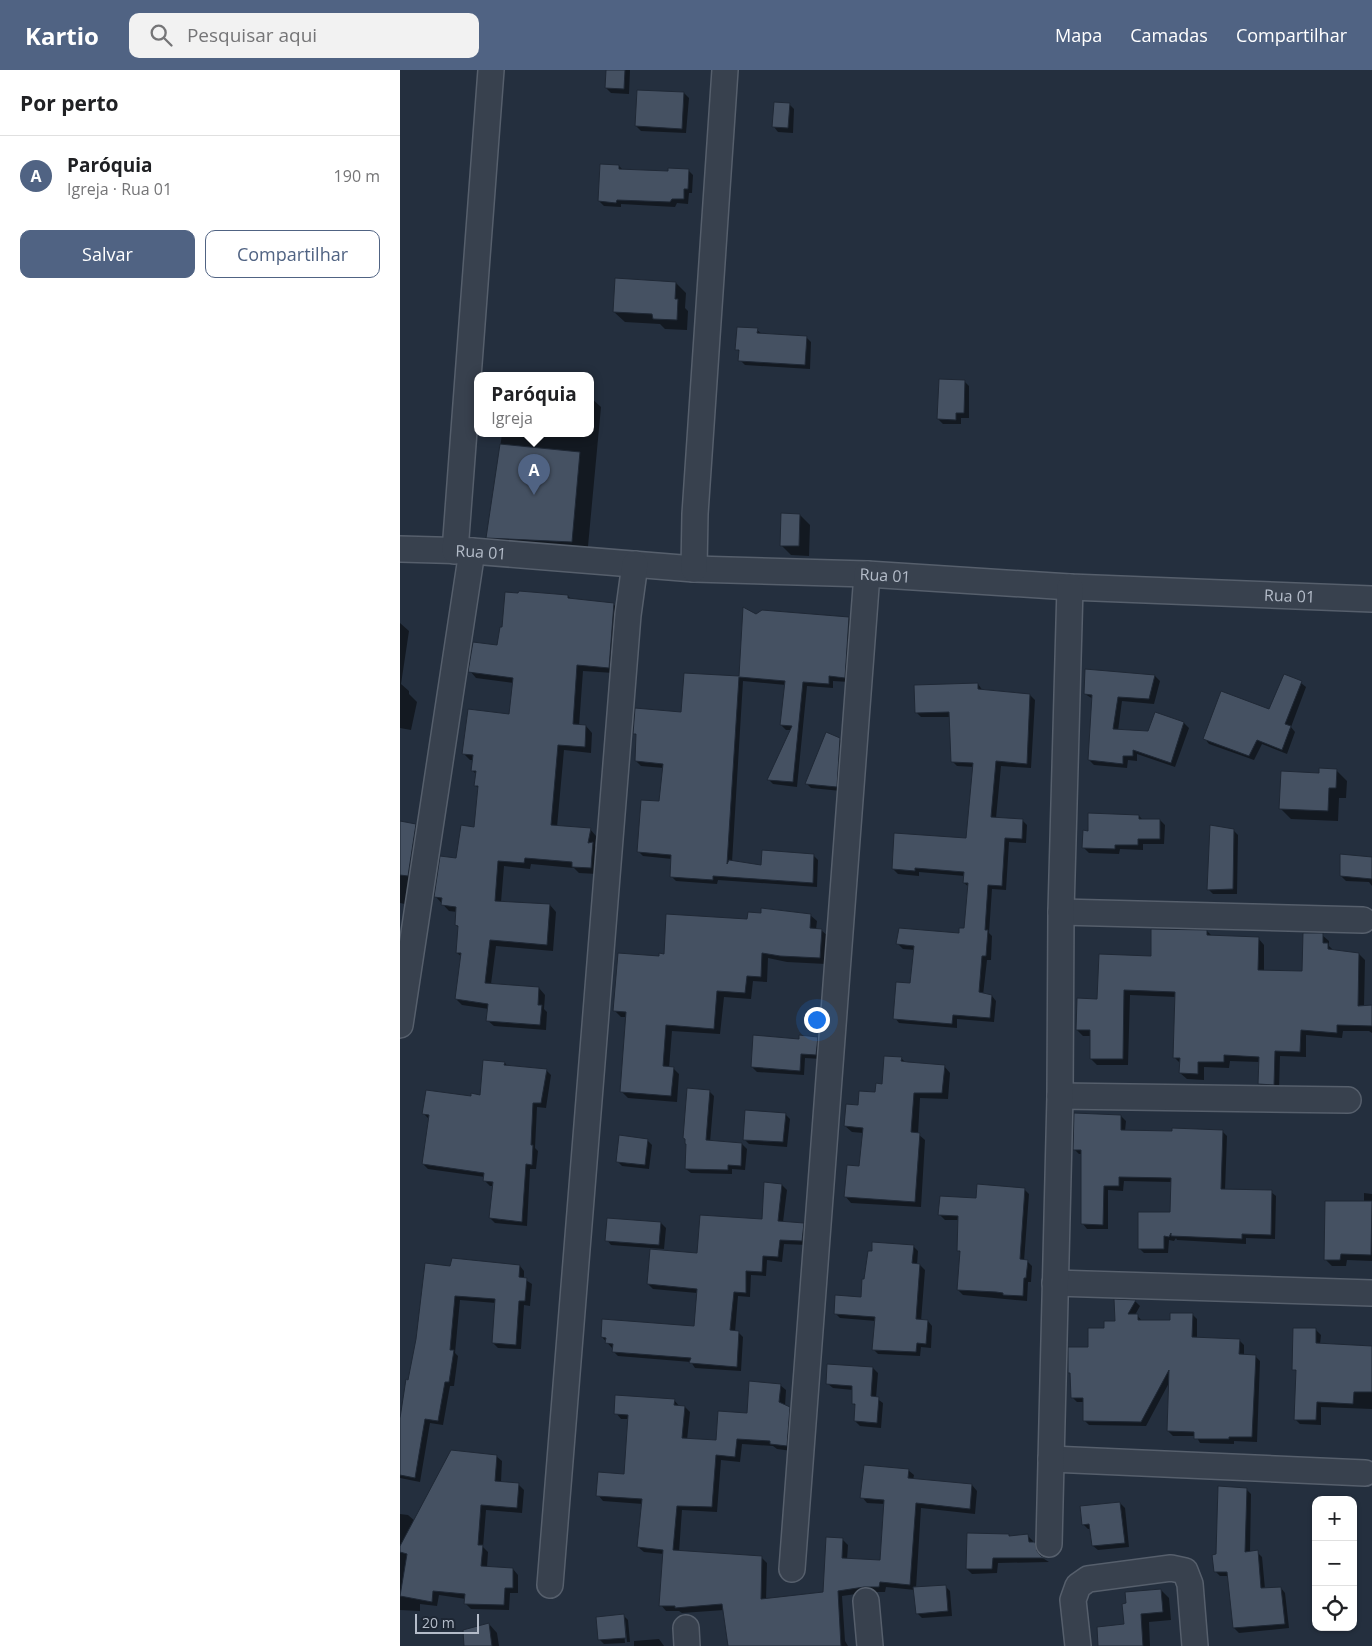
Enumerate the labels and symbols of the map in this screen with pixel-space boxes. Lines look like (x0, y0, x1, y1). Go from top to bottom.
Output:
pin: A (518, 454, 550, 495)
street label: Rua 01 (455, 540, 507, 565)
street label: Rua 01 (859, 563, 911, 588)
street label: Rua 01 (1264, 584, 1316, 608)
your location (804, 1007, 830, 1033)
scale bar (415, 1611, 479, 1634)

